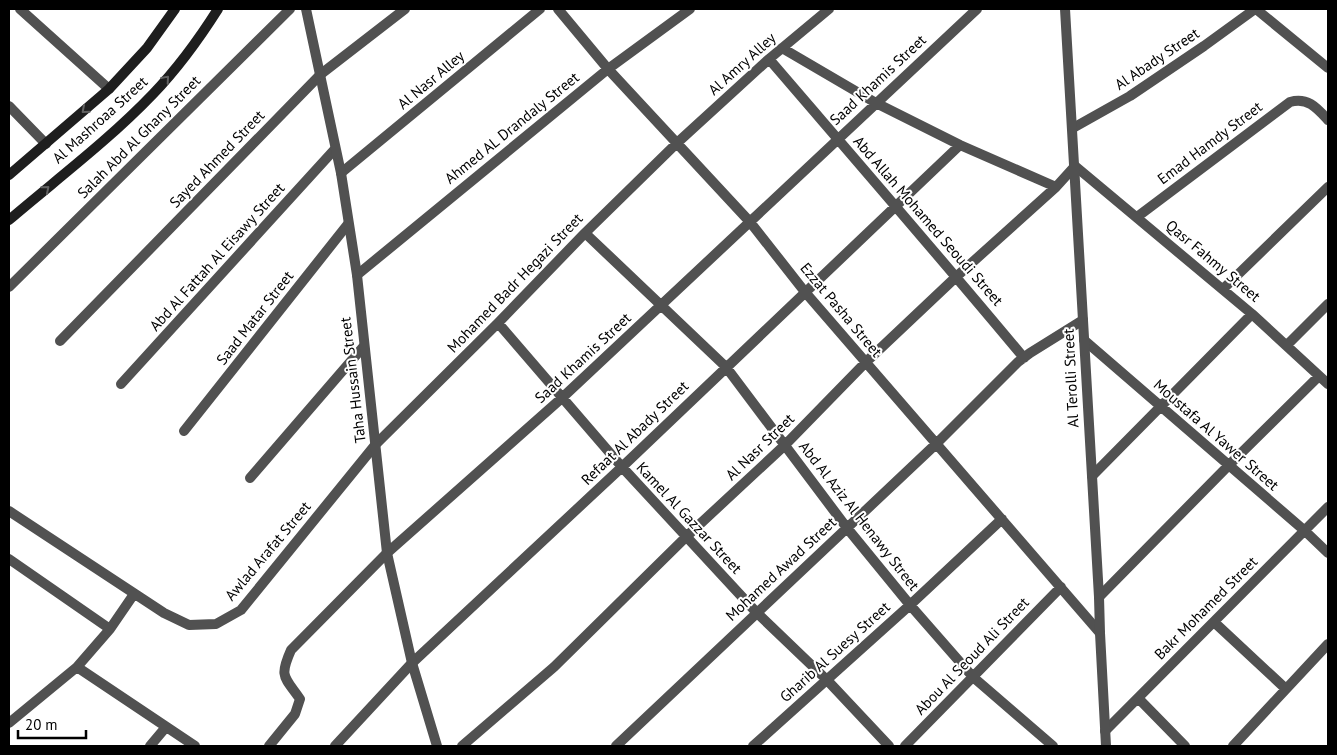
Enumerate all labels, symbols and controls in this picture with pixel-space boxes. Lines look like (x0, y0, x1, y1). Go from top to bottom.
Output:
street label: Al Abady Street (1111, 23, 1203, 94)
street label: Al Amry Alley (704, 28, 779, 99)
street label: Saad Khamis Street (826, 30, 930, 129)
street label: Al Nasr Alley (393, 46, 468, 113)
street label: Ahmed AL Drandaly Street (441, 68, 583, 188)
street label: Salah Abd Al Ghany Street (73, 71, 204, 202)
street label: Al Mashroaa Street (48, 72, 151, 167)
one-way arrow (160, 76, 169, 85)
street label: Emad Hamdy Street (1154, 97, 1266, 188)
one-way arrow (82, 104, 91, 113)
street label: Sayed Ahmed Street (165, 106, 268, 212)
street label: Abd Allah Mohamed Seoudi Street (849, 132, 1007, 310)
street label: Abd Al Fattah Al Eisawy Street (145, 179, 288, 335)
one-way arrow (40, 186, 49, 194)
street label: Mohamed Badr Hegazi Street (443, 209, 586, 356)
street label: Qasr Fahmy Street (1162, 216, 1264, 306)
street label: Ezzat Pasha Street (796, 259, 886, 361)
street label: Saad Matar Street (212, 267, 297, 369)
street label: Saad Khamis Street (531, 308, 635, 407)
street label: Taha Hussain Street (335, 316, 370, 444)
street label: Al Terolli Street (1058, 328, 1083, 428)
street label: Moustafa Al Yawer Street (1150, 375, 1283, 494)
street label: Refaat Al Abady Street (577, 377, 692, 489)
street label: Al Nasr Street (721, 409, 798, 484)
street label: Abd Al Aziz Al Henawy Street (795, 437, 924, 594)
street label: Kamel Al Gazzar Street (633, 458, 746, 577)
street label: Awlad Arafat Street (221, 497, 315, 604)
street label: Mohamed Awad Street (721, 512, 840, 625)
street label: Bakr Mohamed Street (1150, 552, 1261, 663)
street label: Abou Al Seoud Ali Street (911, 593, 1033, 718)
street label: Gharib Al Suesy Street (776, 597, 894, 706)
scale bar (18, 708, 85, 740)
text: 20 m (25, 715, 58, 734)

